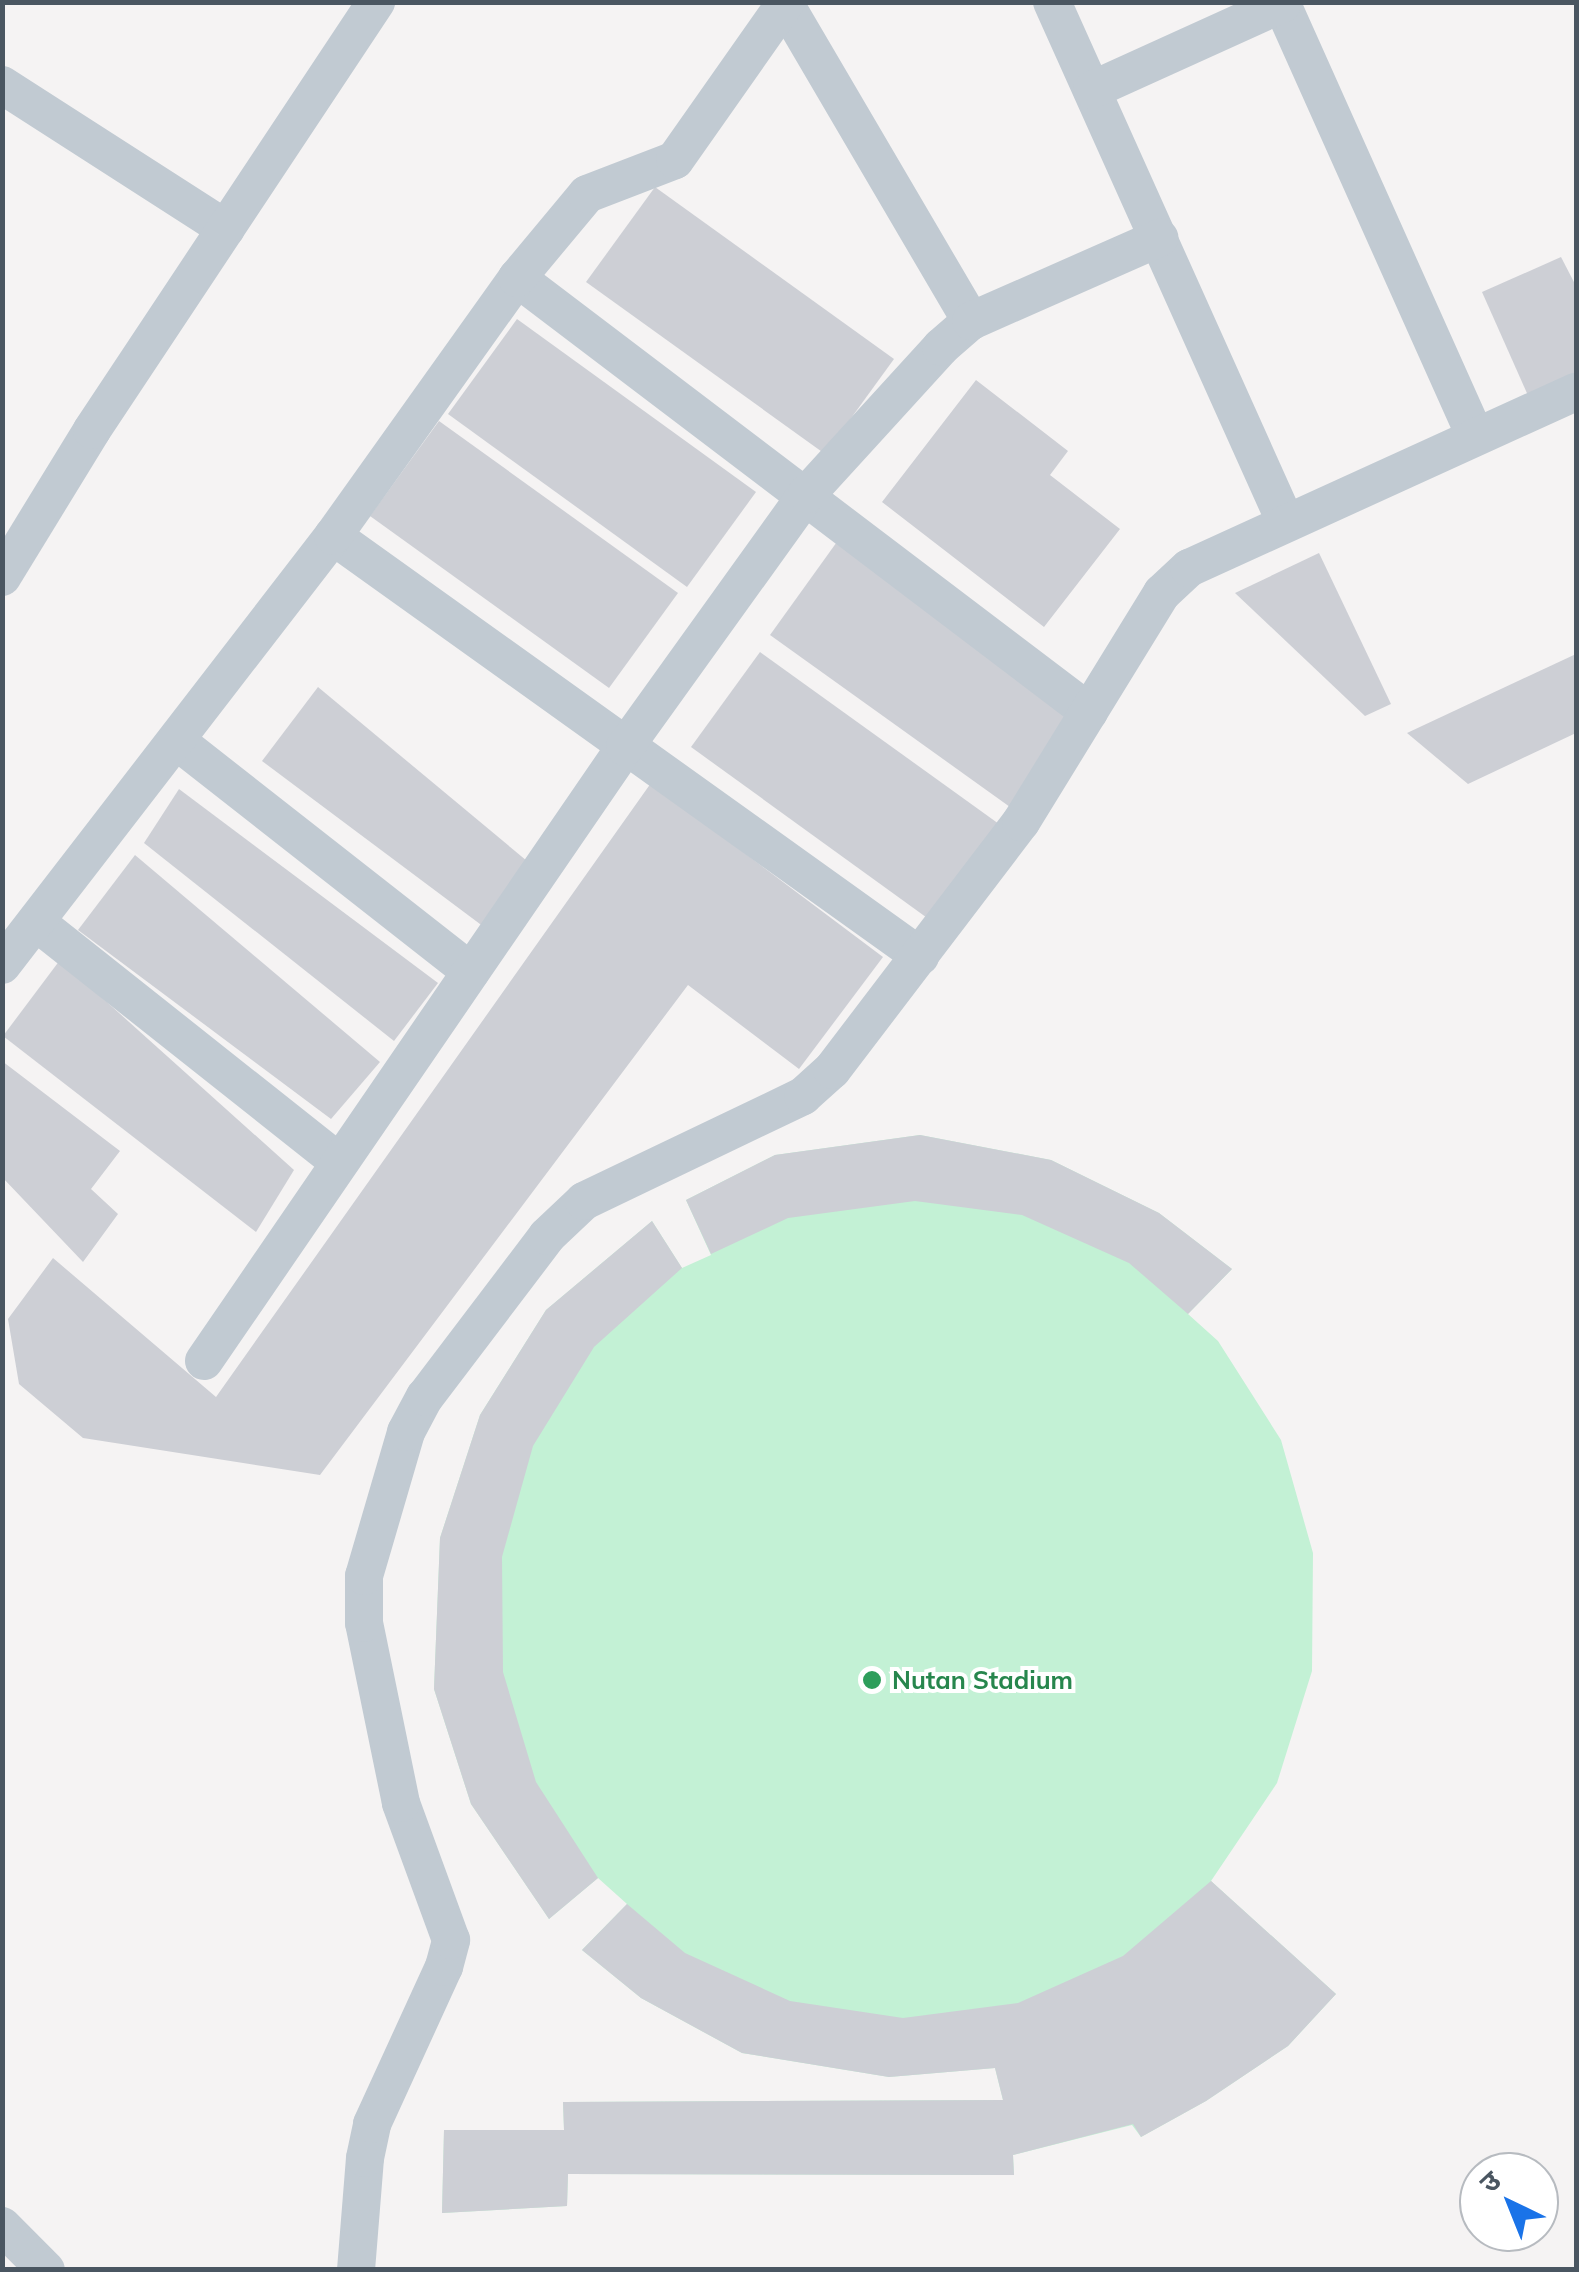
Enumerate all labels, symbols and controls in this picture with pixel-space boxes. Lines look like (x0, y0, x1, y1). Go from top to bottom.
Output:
place label: Nutan Stadium (892, 1665, 1073, 1695)
marker: Nutan Stadium (861, 1669, 883, 1691)
north arrow (1459, 2152, 1559, 2252)
text: उ (1472, 2163, 1507, 2200)

